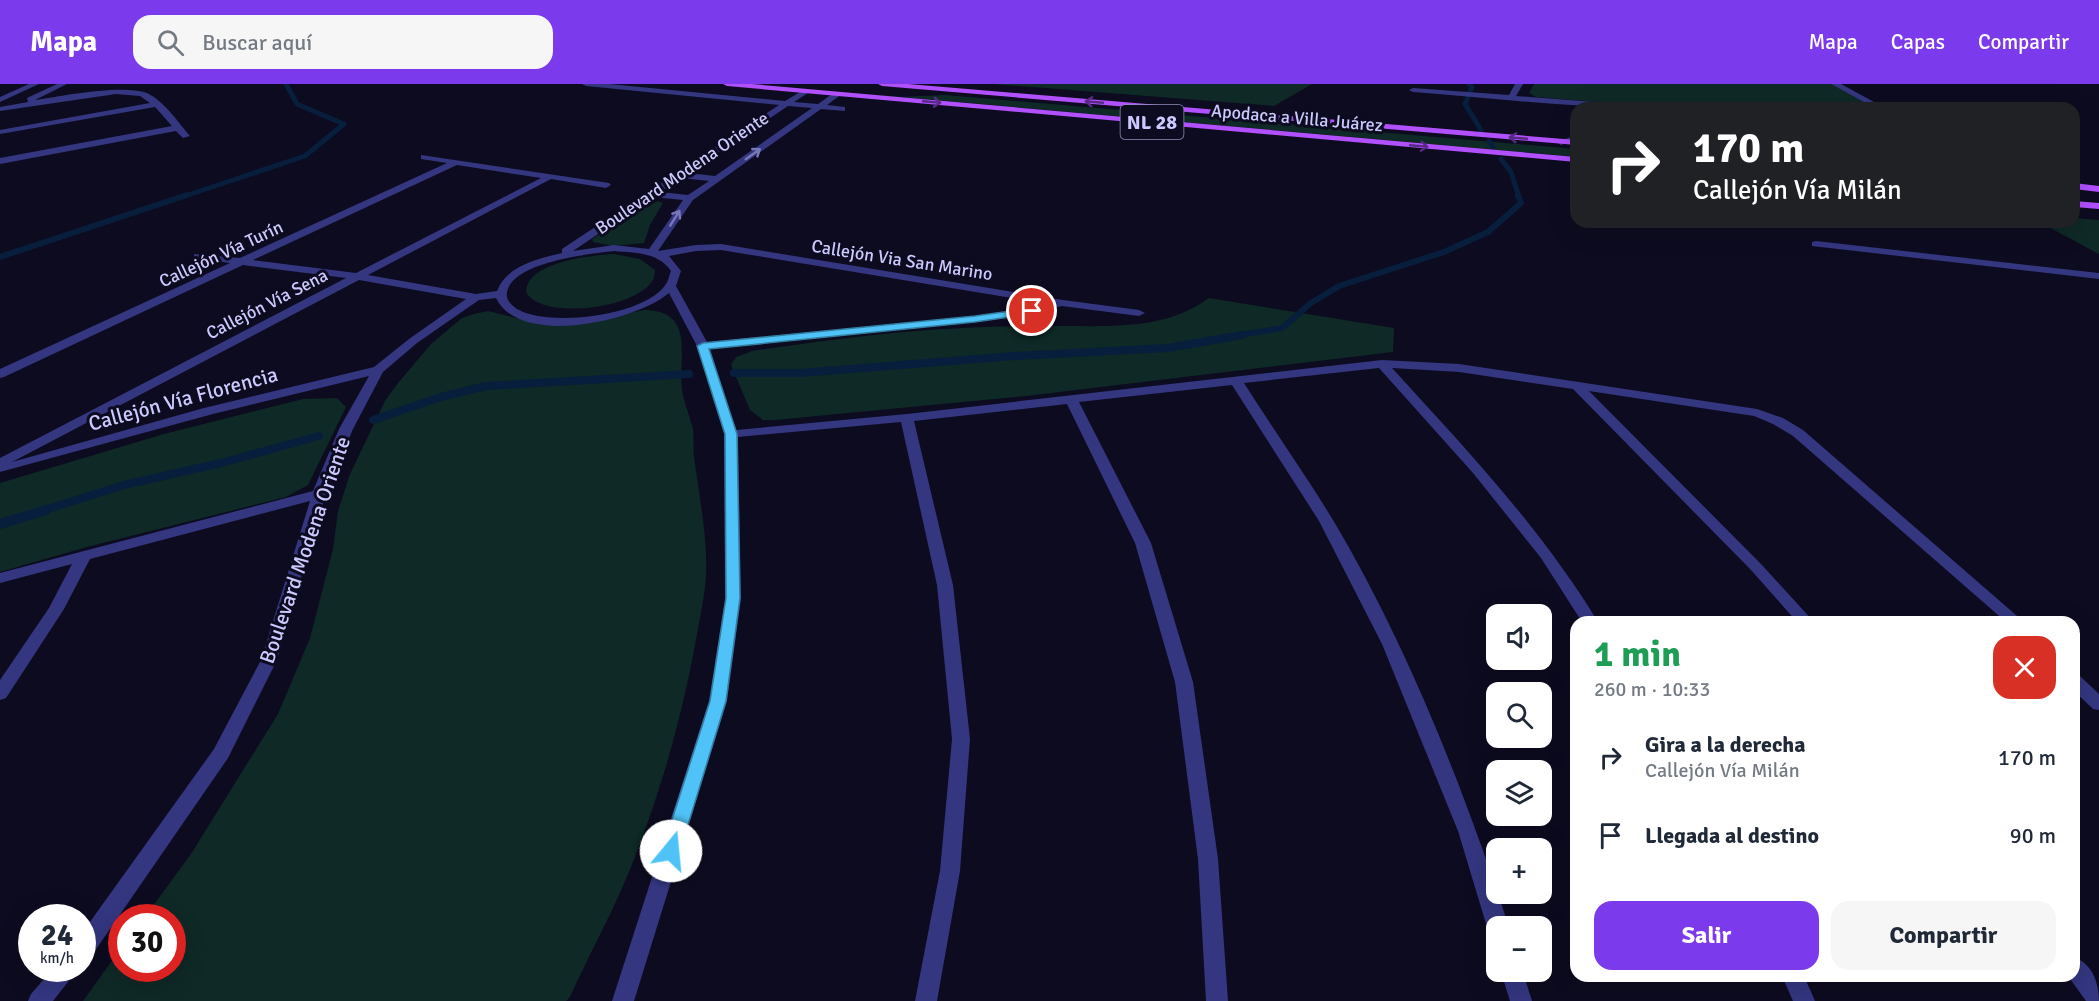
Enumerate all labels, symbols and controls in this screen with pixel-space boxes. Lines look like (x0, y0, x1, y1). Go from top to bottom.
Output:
search box (133, 15, 553, 69)
text: Mapa (30, 25, 97, 59)
icon: search (154, 26, 187, 59)
text: Buscar aquí (202, 29, 312, 56)
text: Mapa (1808, 29, 1858, 55)
text: Capas (1891, 29, 1945, 55)
text: Compartir (1978, 29, 2069, 55)
one-way arrow (1084, 96, 1104, 107)
one-way arrow (922, 97, 942, 108)
street label: Apodaca a Villa Juárez (1210, 100, 1384, 136)
road number: NL 28 (1120, 105, 1184, 139)
street label: Boulevard Modena Oriente (591, 107, 773, 239)
text: 170 m (1693, 123, 1804, 174)
icon: right (1594, 126, 1672, 204)
one-way arrow (1509, 132, 1529, 143)
one-way arrow (1409, 141, 1429, 152)
one-way arrow (744, 148, 760, 160)
text: Callejón Vía Milán (1693, 174, 1902, 207)
one-way arrow (669, 209, 682, 226)
street label: Callejón Vía Turín (155, 216, 287, 292)
street label: Callejón Via San Marino (810, 235, 994, 285)
street label: Callejón Vía Sena (203, 264, 331, 344)
pin (1006, 285, 1057, 336)
icon: arrive (1015, 294, 1048, 327)
street label: Callejón Vía Florencia (85, 361, 281, 437)
street label: Boulevard Modena Oriente (254, 433, 356, 667)
map controls (1486, 604, 1552, 982)
button: sound (1486, 604, 1552, 670)
text: 1 min (1594, 632, 1681, 677)
button: close (1993, 636, 2056, 699)
text: 260 m · 10:33 (1594, 677, 1710, 702)
button: search (1486, 682, 1552, 748)
text: Gira a la derecha (1645, 731, 1806, 758)
icon: right (1594, 741, 1627, 774)
text: 170 m (1998, 744, 2056, 771)
text: Callejón Vía Milán (1645, 758, 1800, 783)
button: layers (1486, 760, 1552, 826)
position arrow (639, 819, 703, 883)
icon: arrive (1594, 819, 1627, 852)
text: Llegada al destino (1645, 822, 1819, 849)
text: 90 m (2010, 822, 2056, 849)
button: + (1486, 838, 1552, 904)
button: Salir (1594, 901, 1819, 970)
button: Compartir (1831, 901, 2056, 970)
speed limit sign: 30 (108, 904, 186, 982)
button: − (1486, 916, 1552, 982)
text: 24 (41, 917, 73, 954)
text: km/h (40, 949, 74, 967)

